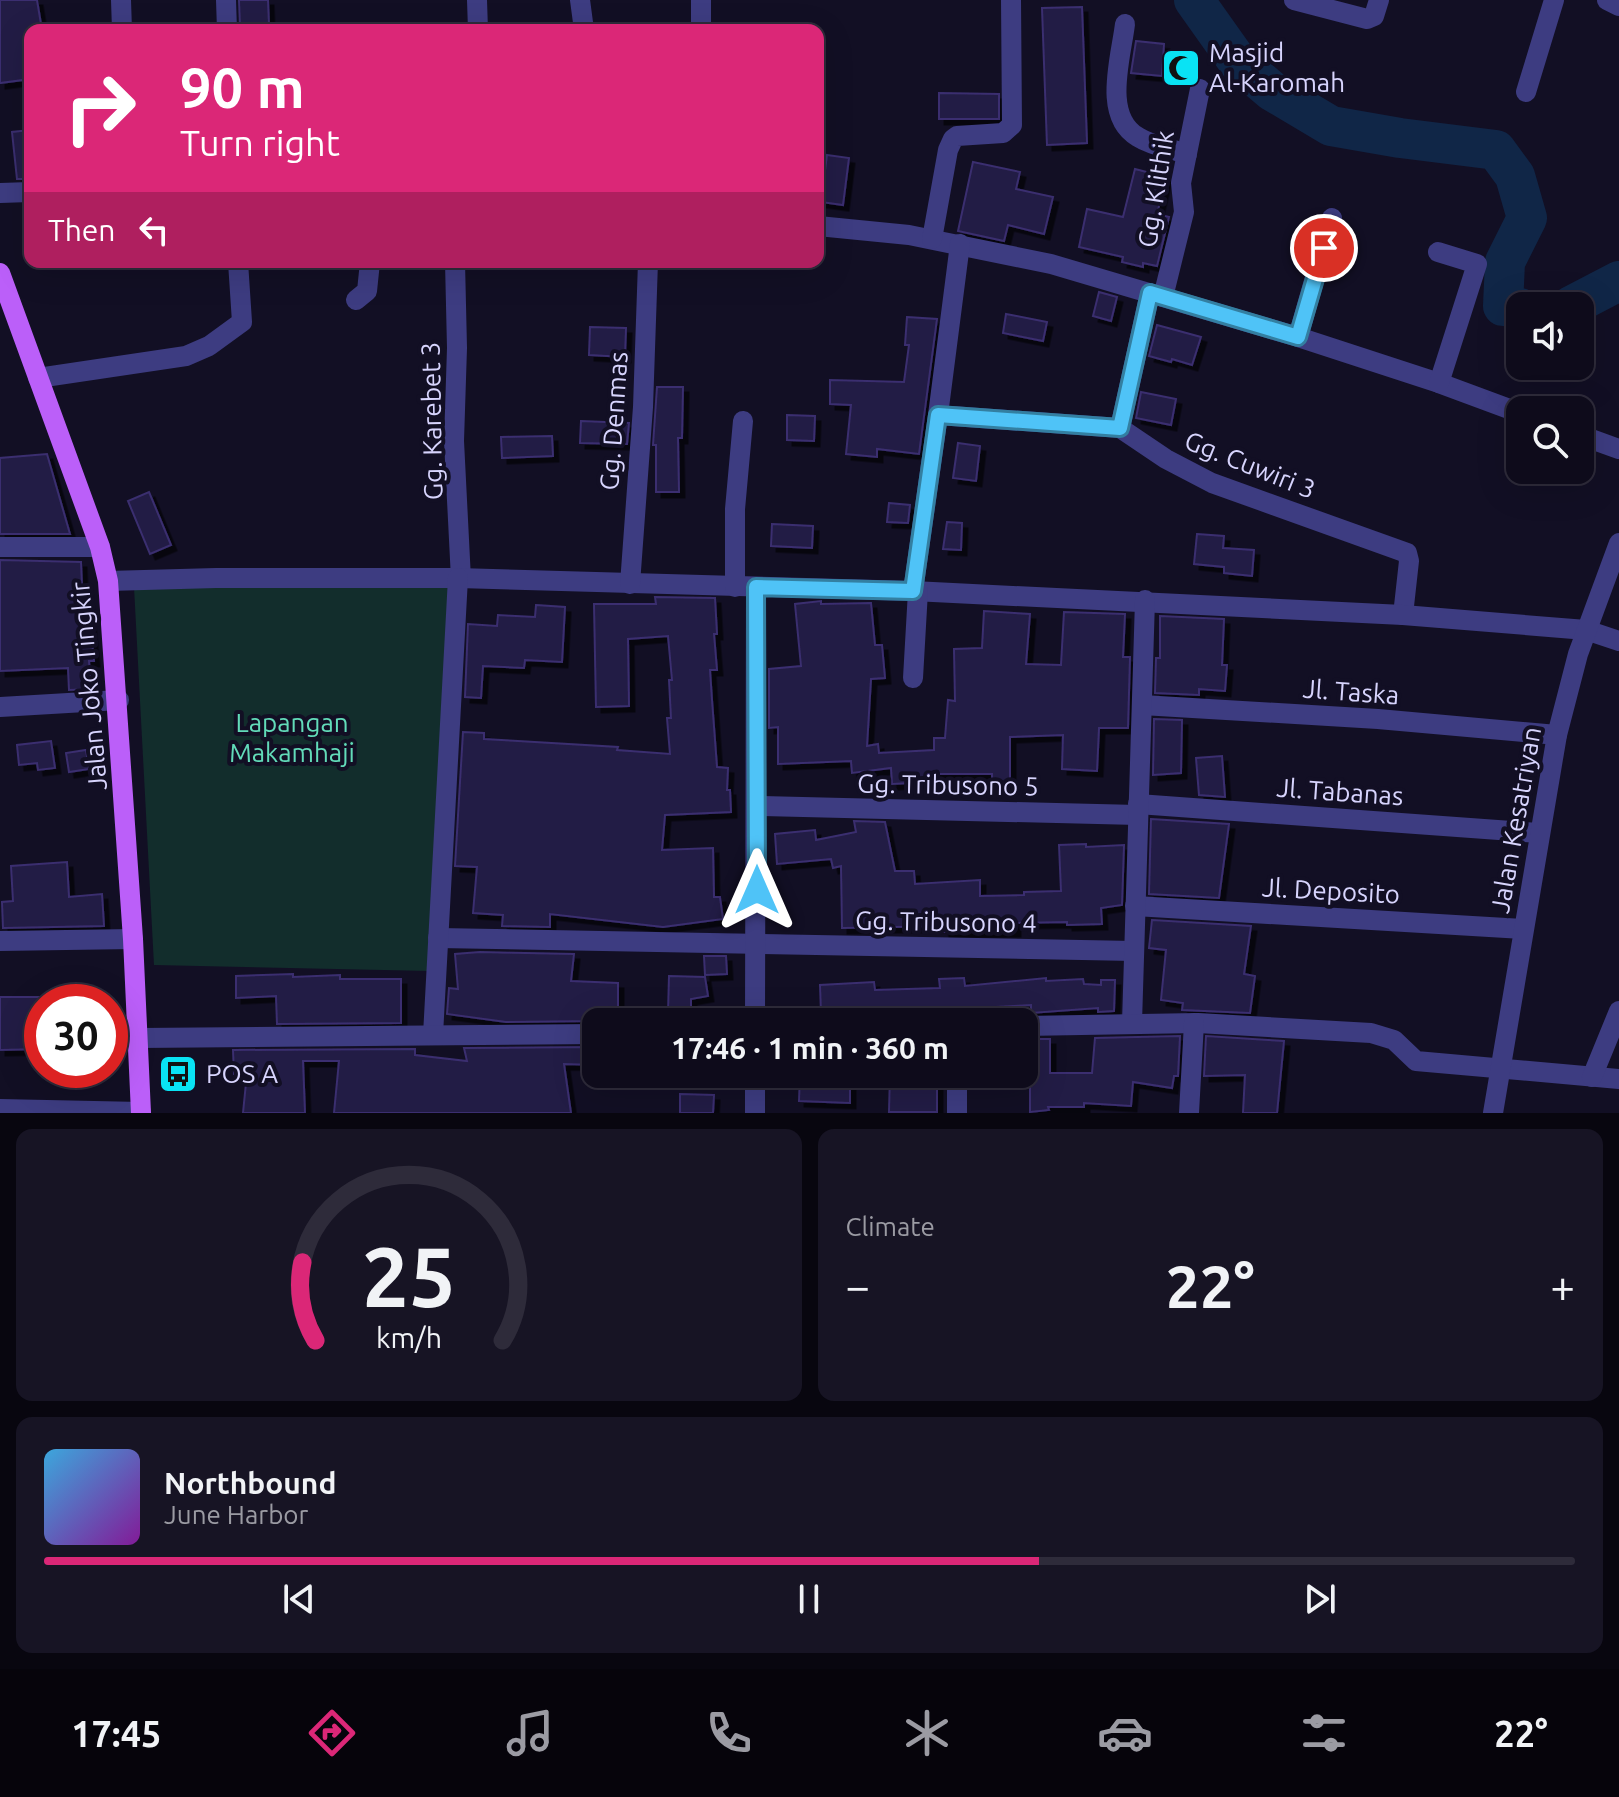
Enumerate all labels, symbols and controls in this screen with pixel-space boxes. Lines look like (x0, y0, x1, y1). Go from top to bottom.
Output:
place label: Masjid Al-Karomah (1209, 38, 1345, 97)
mosque icon: Masjid Al-Karomah (1160, 47, 1202, 89)
icon: right (48, 56, 152, 160)
text: 90 m (180, 56, 305, 119)
text: Turn right (180, 122, 340, 163)
street label: Gg. Klithik (1132, 128, 1179, 249)
icon: left (132, 208, 176, 252)
text: Then (48, 213, 116, 247)
pin (1290, 214, 1358, 282)
icon: arrive (1302, 226, 1346, 270)
map controls (1506, 292, 1594, 484)
button: sound (1506, 292, 1594, 380)
street label: Gg. Karebet 3 (416, 342, 447, 500)
street label: Gg. Denmas (594, 351, 633, 491)
button: search (1506, 396, 1594, 484)
street label: Gg. Cuwiri 3 (1181, 425, 1320, 504)
street label: Jalan Joko Tingkir (65, 580, 112, 792)
street label: Jl. Taska (1302, 674, 1400, 709)
park label: Lapangan Makamhaji (229, 708, 355, 767)
street label: Jalan Kesatriyan (1485, 724, 1546, 915)
street label: Gg. Tribusono 5 (857, 768, 1039, 801)
street label: Jl. Tabanas (1276, 773, 1404, 810)
position arrow (715, 848, 799, 932)
street label: Jl. Deposito (1261, 872, 1401, 909)
street label: Gg. Tribusono 4 (855, 905, 1037, 938)
speed limit sign: 30 (24, 984, 128, 1088)
text: 17:46 · 1 min · 360 m (671, 1031, 949, 1065)
bus stop icon: POS A (157, 1053, 199, 1095)
place label: POS A (206, 1059, 278, 1088)
text: Climate (846, 1212, 935, 1241)
text: 25 (362, 1229, 456, 1323)
text: 22° (1166, 1252, 1255, 1319)
text: − (846, 1261, 870, 1310)
text: + (1550, 1261, 1575, 1310)
text: km/h (376, 1321, 442, 1353)
text: Northbound (164, 1466, 336, 1500)
text: June Harbor (164, 1500, 308, 1529)
icon: previous (277, 1577, 321, 1621)
icon: pause (787, 1577, 831, 1621)
icon: next (1298, 1577, 1342, 1621)
icon: directions (304, 1705, 360, 1761)
icon: music (502, 1705, 558, 1761)
icon: phone (701, 1705, 757, 1761)
icon: climate (899, 1705, 955, 1761)
icon: car (1097, 1705, 1153, 1761)
icon: filters (1296, 1705, 1352, 1761)
text: 17:45 (71, 1713, 161, 1754)
text: 22° (1494, 1713, 1548, 1754)

